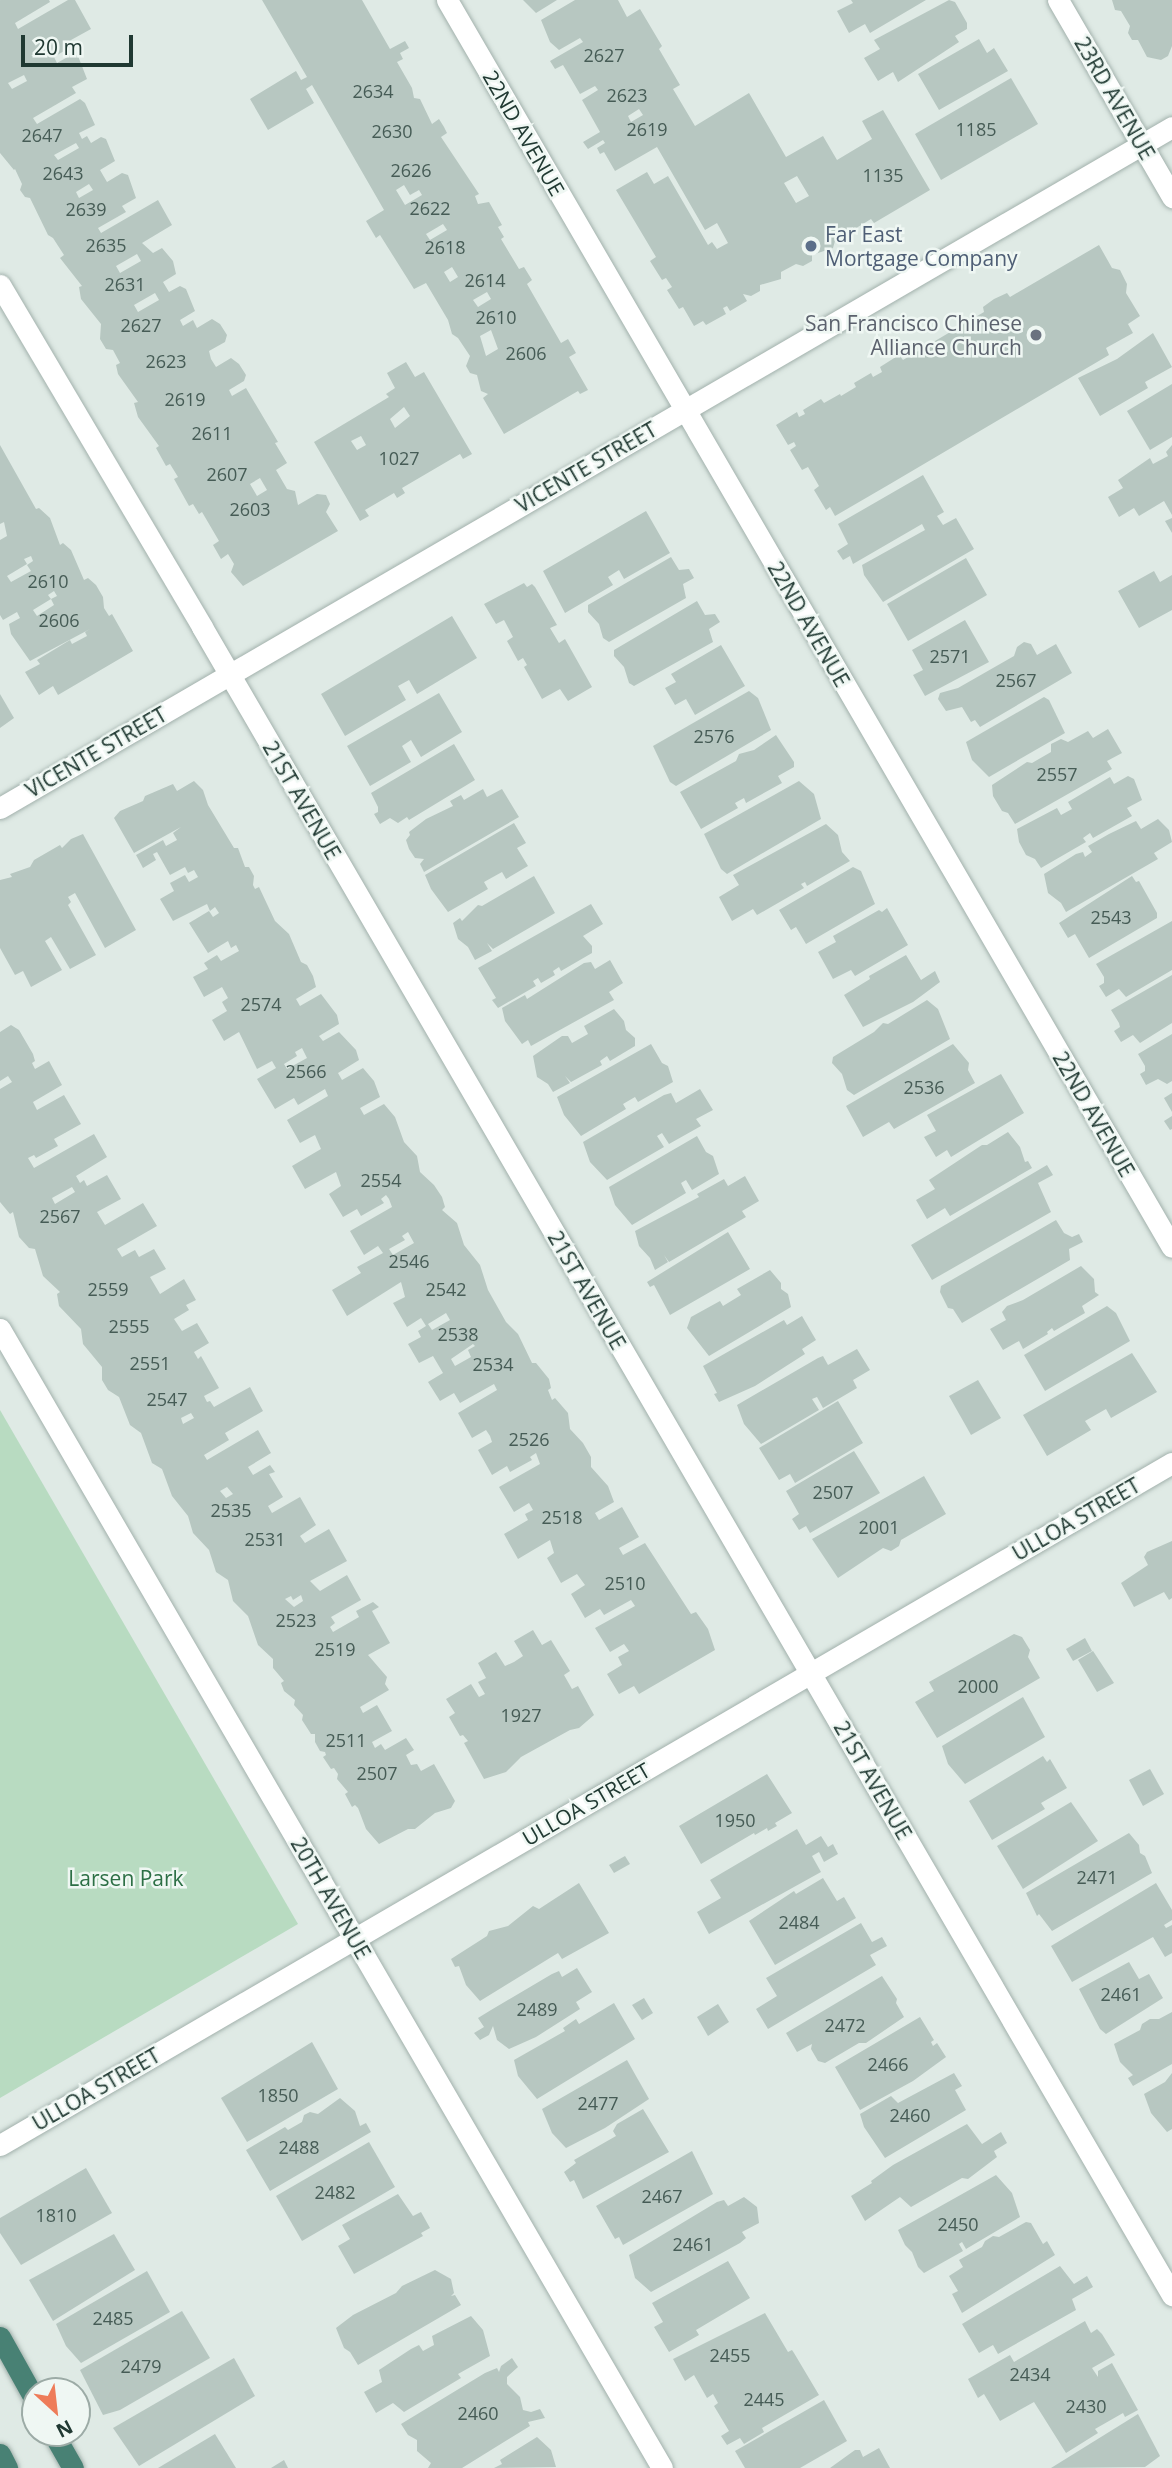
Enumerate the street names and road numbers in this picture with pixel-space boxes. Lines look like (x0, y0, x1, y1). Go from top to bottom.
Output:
street label: 23RD AVENUE (1070, 32, 1160, 164)
street label: 22ND AVENUE (478, 66, 570, 200)
street label: VICENTE STREET (511, 416, 661, 518)
street label: 22ND AVENUE (763, 557, 855, 691)
street label: VICENTE STREET (21, 701, 171, 803)
street label: 21ST AVENUE (258, 736, 346, 864)
street label: 22ND AVENUE (1048, 1047, 1140, 1181)
street label: 21ST AVENUE (543, 1226, 631, 1354)
street label: ULLOA STREET (1008, 1472, 1144, 1566)
street label: 21ST AVENUE (829, 1716, 917, 1844)
street label: ULLOA STREET (518, 1757, 654, 1851)
street label: 20TH AVENUE (286, 1832, 376, 1964)
street label: ULLOA STREET (28, 2042, 164, 2136)

